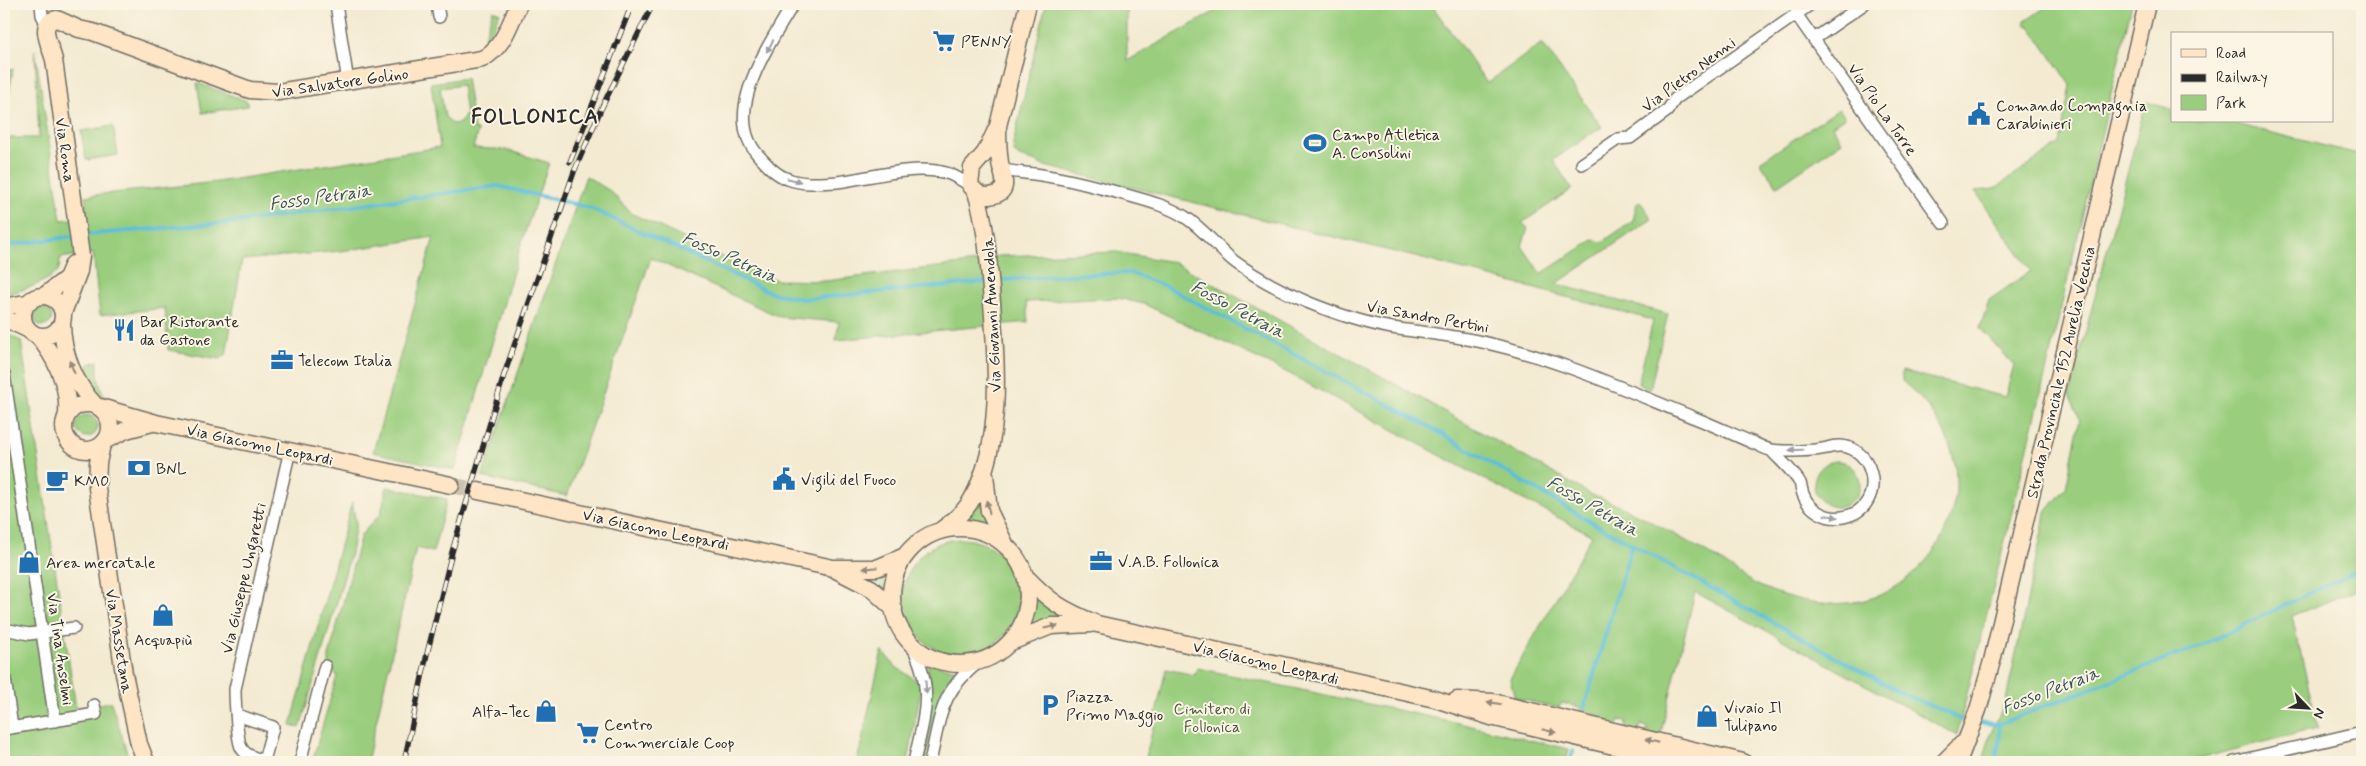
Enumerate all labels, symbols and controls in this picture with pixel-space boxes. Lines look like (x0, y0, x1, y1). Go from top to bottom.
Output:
supermarket icon: PENNY (931, 28, 957, 54)
place label: PENNY (961, 32, 1012, 53)
legend (2171, 32, 2334, 122)
street label: Via Pietro Nenni (1637, 33, 1740, 118)
one-way arrow (765, 40, 774, 53)
text: Road (2216, 44, 2246, 64)
street label: Via Pio La Torre (1842, 60, 1921, 160)
street label: Via Salvatore Golino (271, 63, 410, 103)
text: Railway (2216, 68, 2268, 88)
text: Park (2216, 94, 2246, 114)
place label: Comando Compagnia Carabinieri (1996, 96, 2147, 135)
public building icon: Comando Compagnia Carabinieri (1966, 101, 1992, 127)
district label: FOLLONICA (471, 103, 599, 131)
street label: Via Roma (50, 117, 79, 184)
place label: Campo Atletica A. Consolini (1332, 125, 1440, 164)
sports icon: Campo Atletica A. Consolini (1302, 130, 1328, 156)
one-way arrow (787, 176, 802, 184)
water label: Fosso Petraia (268, 179, 374, 217)
water label: Fosso Petraia (678, 226, 782, 290)
street label: Via Giovanni Amendola (978, 237, 1007, 393)
street label: Strada Provinciale 152 Aurelia Vecchia (2022, 244, 2101, 500)
water label: Fosso Petraia (1187, 275, 1289, 345)
street label: Via Sandro Pertini (1365, 296, 1491, 339)
place label: Bar Ristorante da Gastone (140, 312, 240, 351)
restaurant icon: Bar Ristorante da Gastone (111, 317, 137, 343)
office icon: Telecom Italia (269, 347, 295, 373)
place label: Telecom Italia (298, 351, 392, 372)
one-way arrow (68, 359, 76, 374)
street label: Via Giacomo Leopardi (185, 420, 335, 471)
one-way arrow (1788, 446, 1804, 454)
bank icon: BNL (126, 455, 152, 481)
place label: BNL (156, 459, 187, 480)
public building icon: Vigili del Fuoco (771, 466, 797, 492)
cafe icon: KM0 (44, 467, 70, 493)
place label: Vigili del Fuoco (801, 470, 897, 492)
place label: KM0 (74, 471, 109, 492)
water label: Fosso Petraia (1542, 471, 1644, 543)
one-way arrow (984, 499, 992, 514)
street label: Via Giuseppe Ungaretti (217, 501, 273, 656)
street label: Via Giacomo Leopardi (581, 505, 731, 556)
one-way arrow (1824, 513, 1840, 521)
office icon: V.A.B. Follonica (1088, 548, 1114, 574)
shop icon: Area mercatale (16, 549, 42, 575)
place label: V.A.B. Follonica (1118, 552, 1220, 573)
place label: Area mercatale (46, 553, 156, 574)
one-way arrow (862, 564, 878, 572)
street label: Via Massetana (100, 588, 137, 695)
street label: Via Tina Anselmi (41, 592, 78, 707)
shop icon: Acquapiù (150, 602, 176, 628)
one-way arrow (1043, 623, 1058, 631)
place label: Acquapiù (134, 630, 192, 651)
street label: Via Giacomo Leopardi (1191, 636, 1341, 691)
water label: Fosso Petraia (1998, 661, 2103, 720)
one-way arrow (922, 679, 930, 695)
north arrow (2284, 684, 2334, 734)
place label: Piazza Primo Maggio (1066, 687, 1163, 727)
parking icon: Piazza Primo Maggio (1037, 692, 1063, 718)
shop icon: Alfa-Tec (533, 698, 559, 724)
place label: Vivaio Il Tulipano (1724, 698, 1782, 737)
park label: Cimitero di Follonica (1174, 699, 1251, 738)
one-way arrow (1486, 699, 1502, 707)
place label: Alfa-Tec (472, 702, 530, 723)
shop icon: Vivaio Il Tulipano (1694, 703, 1720, 729)
text: N (2309, 705, 2329, 721)
place label: Centro Commerciale Coop (604, 715, 735, 754)
supermarket icon: Centro Commerciale Coop (575, 720, 601, 746)
one-way arrow (1542, 727, 1557, 735)
one-way arrow (1645, 737, 1660, 745)

